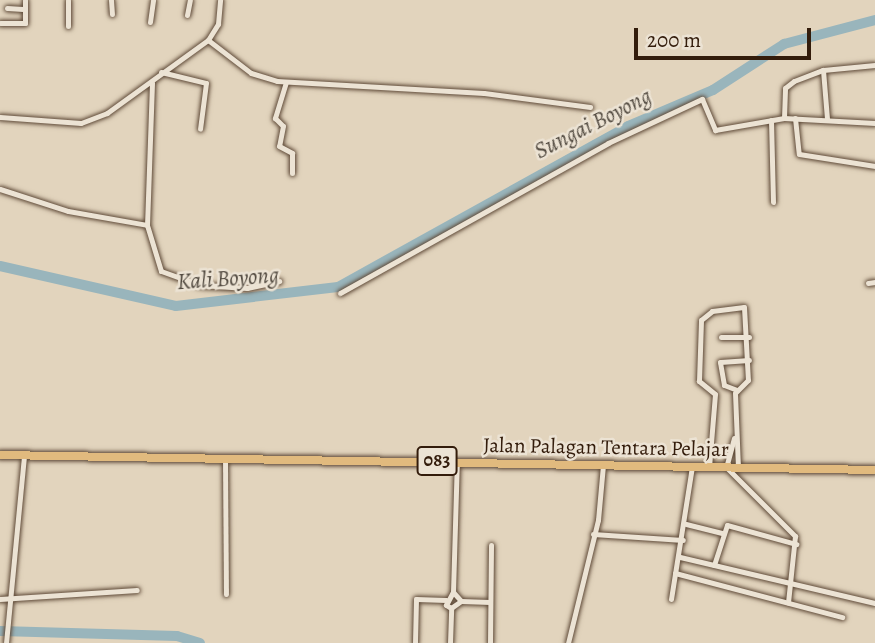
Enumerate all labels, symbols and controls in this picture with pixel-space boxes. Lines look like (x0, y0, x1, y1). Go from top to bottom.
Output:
scale bar (637, 14, 814, 58)
text: 200 m (647, 26, 701, 54)
water label: Sungai Boyong (530, 83, 656, 165)
water label: Kali Boyong (176, 262, 280, 296)
street label: Jalan Palagan Tentara Pelajar (483, 432, 729, 462)
road number: 083 (416, 446, 458, 476)

